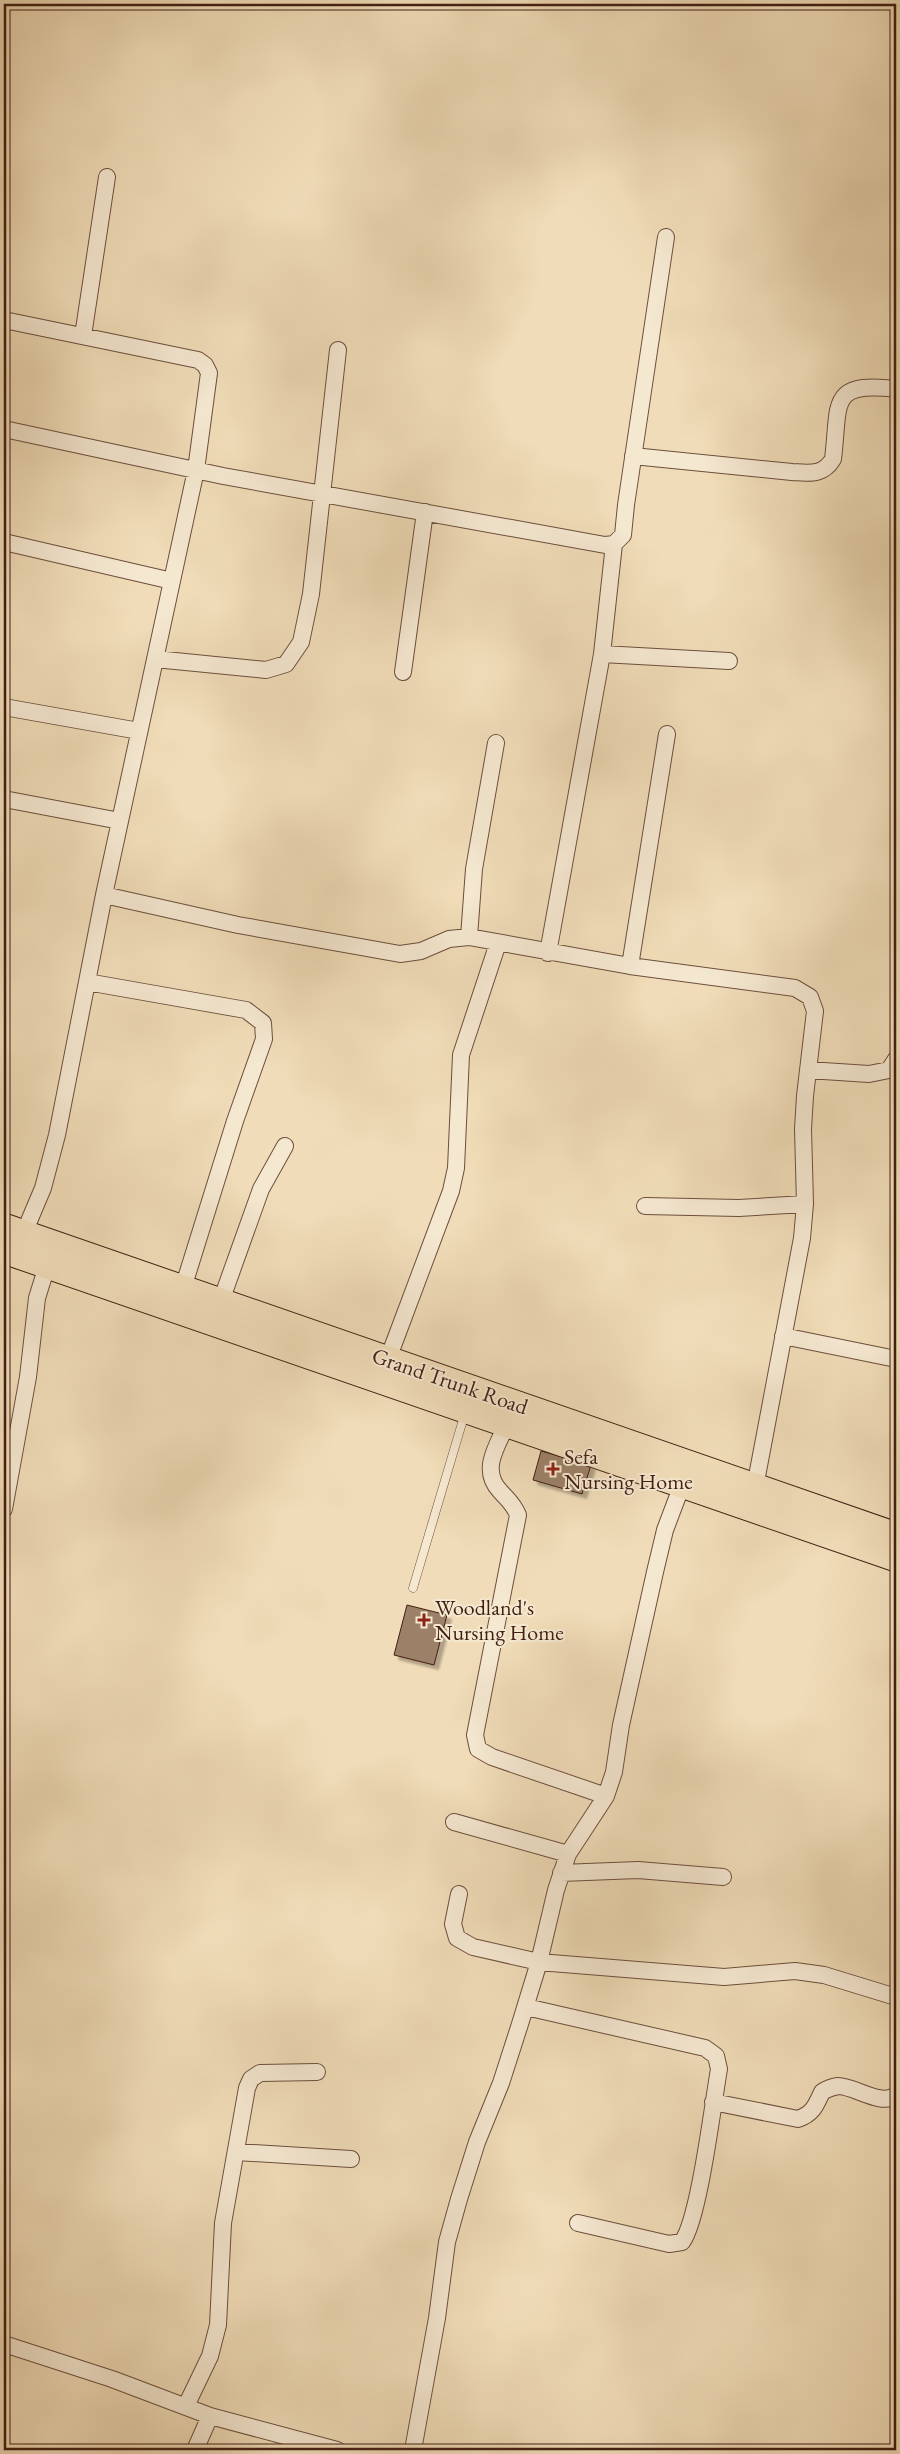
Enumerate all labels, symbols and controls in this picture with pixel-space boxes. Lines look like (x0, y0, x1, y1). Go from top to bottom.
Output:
street label: Grand Trunk Road (368, 1341, 533, 1422)
place label: Sefa Nursing Home (564, 1442, 693, 1496)
marker: Sefa Nursing Home (546, 1462, 560, 1476)
place label: Woodland's Nursing Home (435, 1593, 564, 1647)
marker: Woodland's Nursing Home (417, 1613, 431, 1627)

